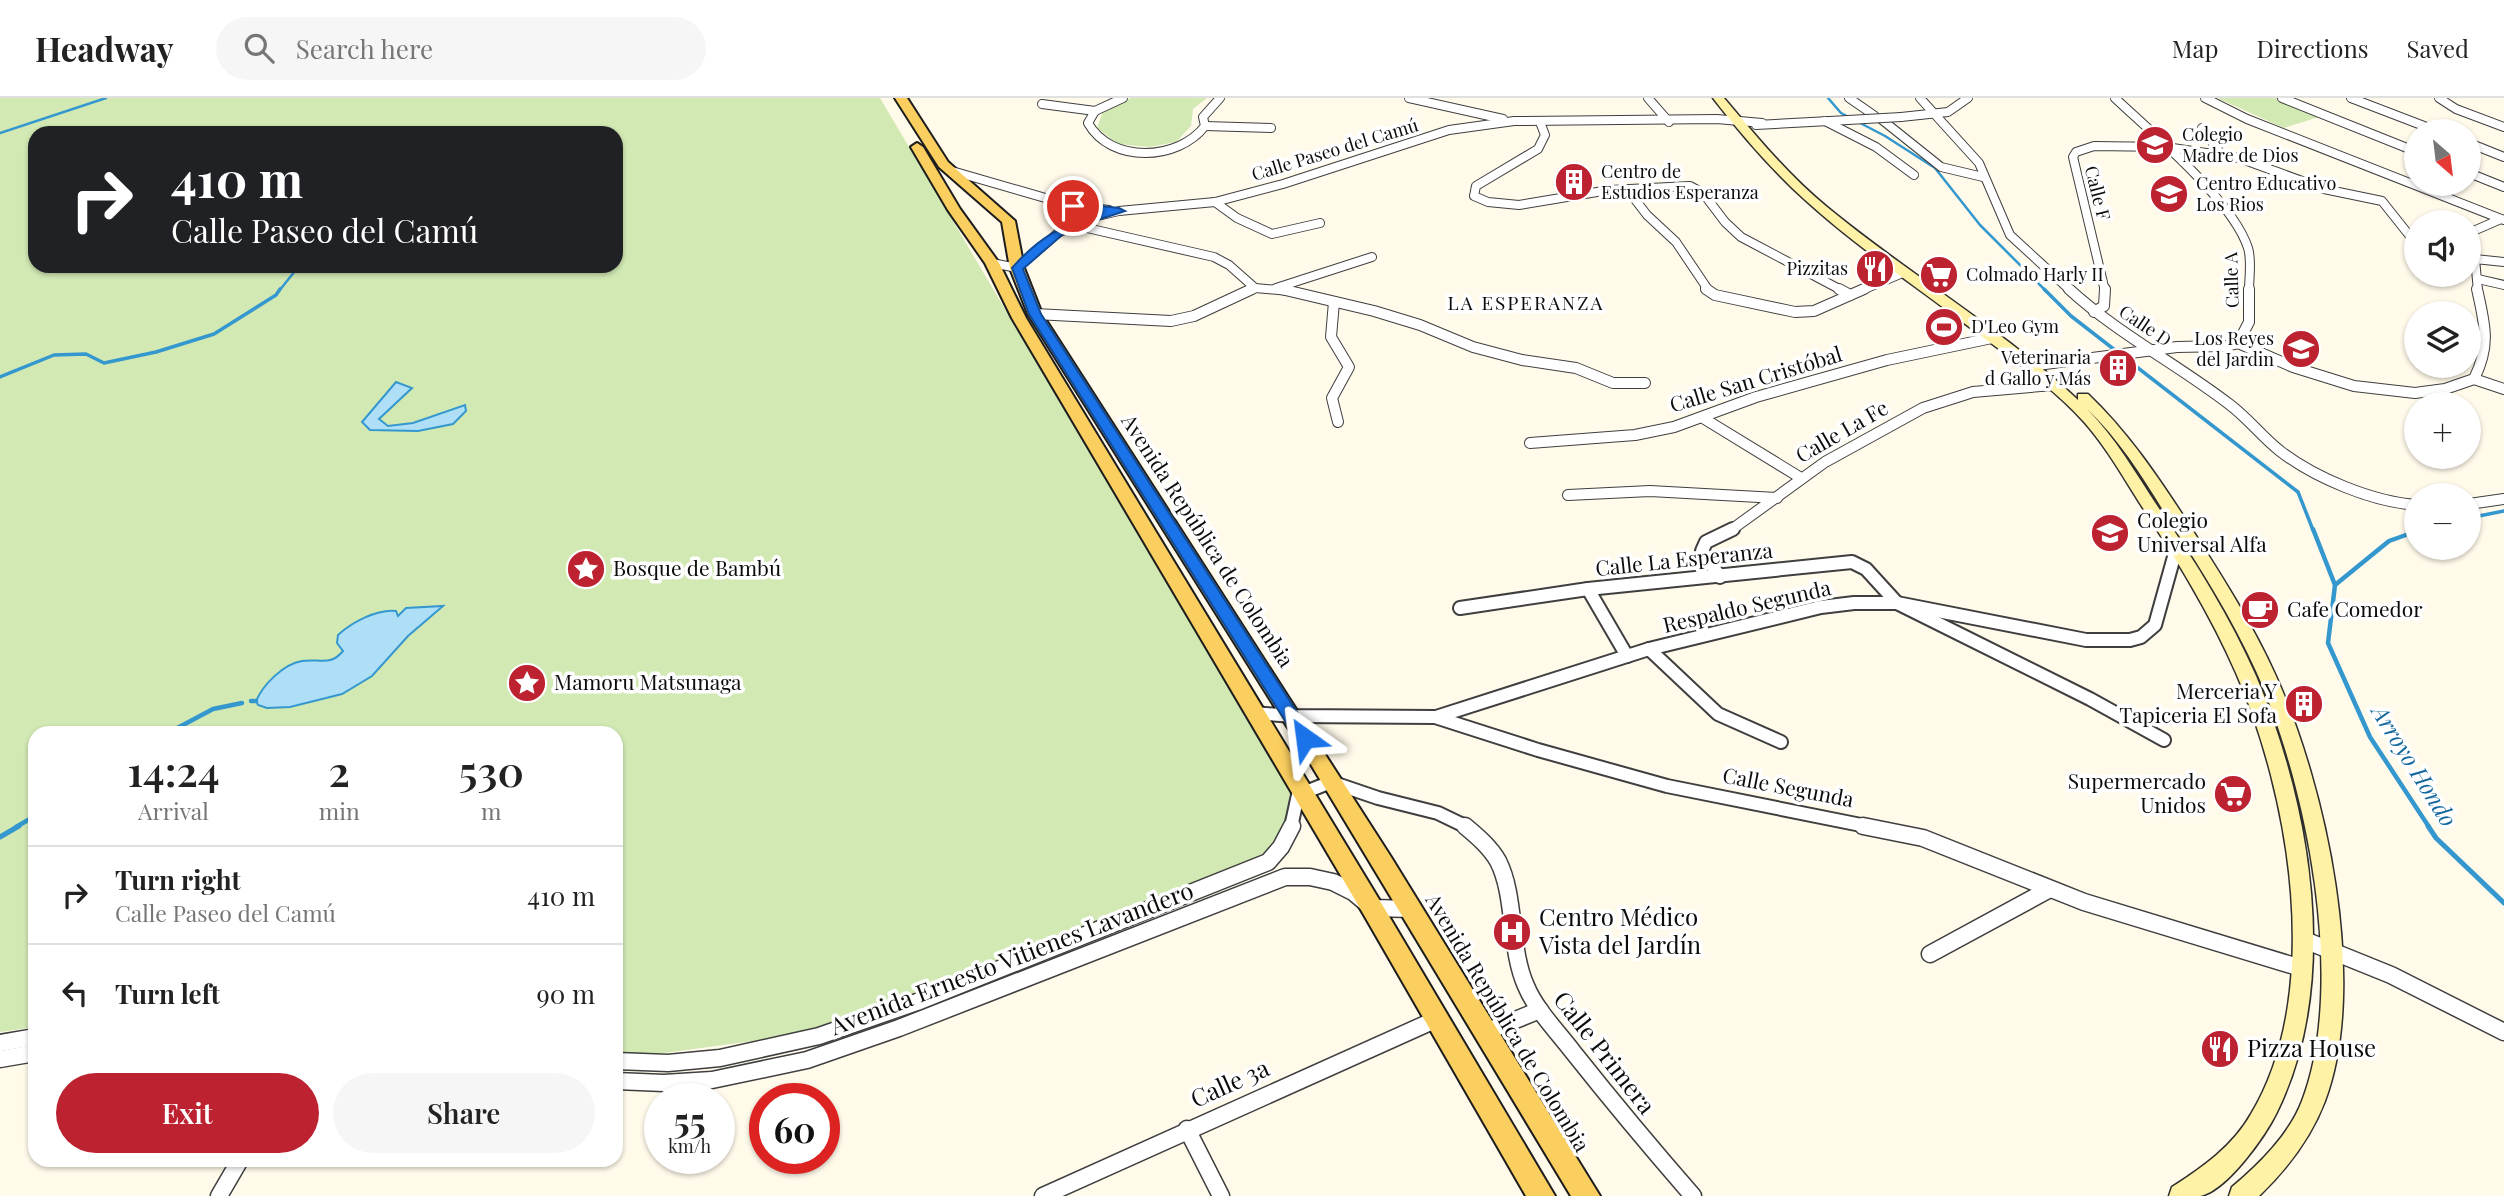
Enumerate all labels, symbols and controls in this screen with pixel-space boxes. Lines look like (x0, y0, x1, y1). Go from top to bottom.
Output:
search box (216, 17, 706, 80)
text: Headway (35, 26, 174, 70)
icon: search (240, 29, 278, 67)
text: Search here (296, 31, 433, 66)
text: Map (2172, 32, 2218, 64)
text: Directions (2256, 32, 2369, 64)
text: Saved (2407, 32, 2469, 64)
street label: Calle Paseo del Camú (1249, 112, 1421, 186)
north arrow (2404, 119, 2482, 196)
map controls (2404, 119, 2481, 560)
place label: Colegio Madre de Dios (2182, 122, 2299, 167)
school or university icon: Colegio Madre de Dios (2134, 124, 2176, 166)
text: 410 m (171, 145, 303, 210)
icon: right (56, 154, 147, 245)
place label: Centro de Estudios Esperanza (1601, 159, 1759, 204)
building icon: Centro de Estudios Esperanza (1553, 161, 1595, 203)
street label: Calle F (2080, 163, 2116, 222)
place label: Centro Educativo Los Rios (2196, 171, 2336, 216)
school or university icon: Centro Educativo Los Rios (2148, 173, 2190, 215)
pin (1043, 176, 1103, 236)
icon: arrive (1054, 187, 1092, 225)
text: Calle Paseo del Camú (171, 208, 478, 251)
button: sound (2404, 210, 2481, 287)
restaurant icon: Pizzitas (1854, 248, 1896, 290)
street label: Calle A (2218, 251, 2244, 308)
supermarket icon: Colmado Harly II (1918, 254, 1960, 296)
place label: Pizzitas (1786, 256, 1848, 280)
place label: Colmado Harly II (1966, 262, 2104, 286)
district label: LA ESPERANZA (1448, 289, 1604, 315)
street label: Calle D (2115, 299, 2176, 351)
button: layers (2404, 301, 2481, 378)
sports icon: D'Leo Gym (1923, 306, 1965, 348)
place label: D'Leo Gym (1971, 314, 2059, 338)
place label: Los Reyes del Jardin (2194, 326, 2274, 371)
school or university icon: Los Reyes del Jardin (2280, 328, 2322, 370)
street label: Calle San Cristóbal (1666, 339, 1845, 418)
place label: Veterinaria d Gallo y Más (1985, 345, 2091, 390)
building icon: Veterinaria d Gallo y Más (2097, 347, 2139, 389)
button: + (2404, 392, 2481, 469)
street label: Calle La Fe (1790, 393, 1892, 468)
street label: Avenida República de Colombia (1116, 407, 1301, 672)
button: − (2404, 483, 2481, 560)
place label: Colegio Universal Alfa (2137, 505, 2267, 557)
school or university icon: Colegio Universal Alfa (2089, 512, 2131, 554)
street label: Calle La Esperanza (1594, 535, 1774, 581)
place icon: Bosque de Bambú (565, 548, 607, 590)
place label: Bosque de Bambú (613, 553, 781, 581)
street label: Respaldo Segunda (1660, 572, 1834, 638)
cafe icon: Cafe Comedor (2239, 589, 2281, 631)
place label: Cafe Comedor (2287, 594, 2423, 622)
place icon: Mamoru Matsunaga (506, 662, 548, 704)
place label: Mamoru Matsunaga (554, 667, 742, 695)
place label: Merceria Y Tapiceria El Sofa (2119, 676, 2278, 728)
building icon: Merceria Y Tapiceria El Sofa (2283, 683, 2325, 725)
water label: Arroyo Hondo (2365, 697, 2465, 832)
position arrow (1268, 701, 1342, 775)
text: 14:24 (127, 742, 220, 798)
text: 2 (328, 742, 350, 798)
text: 530 (459, 742, 524, 798)
street label: Calle Segunda (1720, 760, 1857, 813)
place label: Supermercado Unidos (2068, 766, 2206, 818)
supermarket icon: Supermercado Unidos (2212, 773, 2254, 815)
text: Arrival (138, 795, 209, 826)
text: min (319, 795, 360, 826)
text: m (481, 795, 502, 826)
text: Turn right (115, 862, 241, 897)
street label: Avenida Ernesto Vitienes Lavandero (824, 873, 1197, 1042)
icon: right (56, 876, 94, 914)
text: 410 m (527, 878, 595, 913)
street label: Avenida República de Colombia (1420, 887, 1597, 1157)
text: Calle Paseo del Camú (115, 897, 336, 928)
place label: Centro Médico Vista del Jardín (1538, 900, 1701, 960)
hospital icon: Centro Médico Vista del Jardín (1491, 911, 1533, 953)
icon: left (56, 974, 94, 1012)
text: Turn left (115, 976, 220, 1011)
text: 90 m (537, 976, 595, 1011)
street label: Calle Primera (1547, 984, 1664, 1120)
restaurant icon: Pizza House (2199, 1028, 2241, 1070)
place label: Pizza House (2247, 1031, 2376, 1063)
street label: Calle 3a (1185, 1051, 1274, 1114)
button: Exit (56, 1073, 319, 1153)
button: Share (333, 1073, 595, 1153)
speed limit sign: 60 (749, 1083, 840, 1174)
text: 55 (673, 1096, 706, 1143)
text: km/h (668, 1134, 711, 1158)

